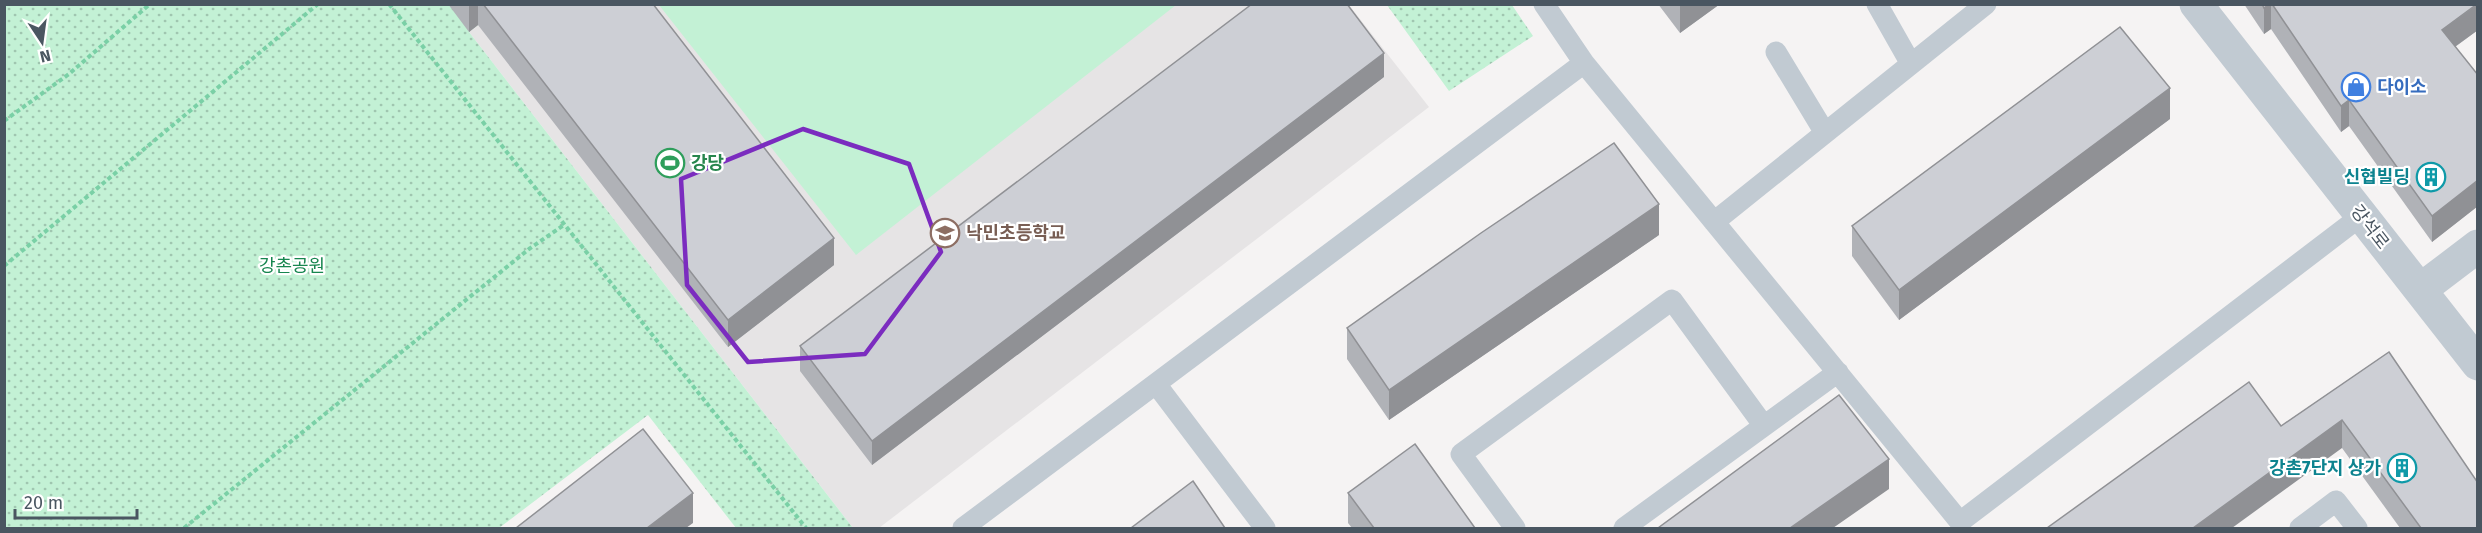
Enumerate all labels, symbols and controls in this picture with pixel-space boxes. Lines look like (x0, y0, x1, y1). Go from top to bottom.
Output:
north arrow (12, 12, 72, 72)
text: N (38, 46, 53, 67)
shop icon: 다이소 (2340, 71, 2372, 103)
place label: 다이소 (2377, 76, 2427, 98)
sports icon: 강당 (654, 147, 686, 179)
place label: 강당 (691, 152, 724, 174)
building icon: 신협빌딩 (2415, 161, 2447, 193)
place label: 신협빌딩 (2344, 166, 2410, 188)
street label: 강석로 (2346, 201, 2394, 253)
school or university icon: 낙민초등학교 (929, 217, 961, 249)
place label: 낙민초등학교 (966, 222, 1065, 244)
park label: 강촌공원 (259, 255, 325, 277)
building icon: 강촌7단지 상가 (2386, 452, 2418, 484)
place label: 강촌7단지 상가 (2269, 457, 2381, 479)
scale bar (15, 482, 136, 520)
text: 20 m (24, 492, 63, 514)

